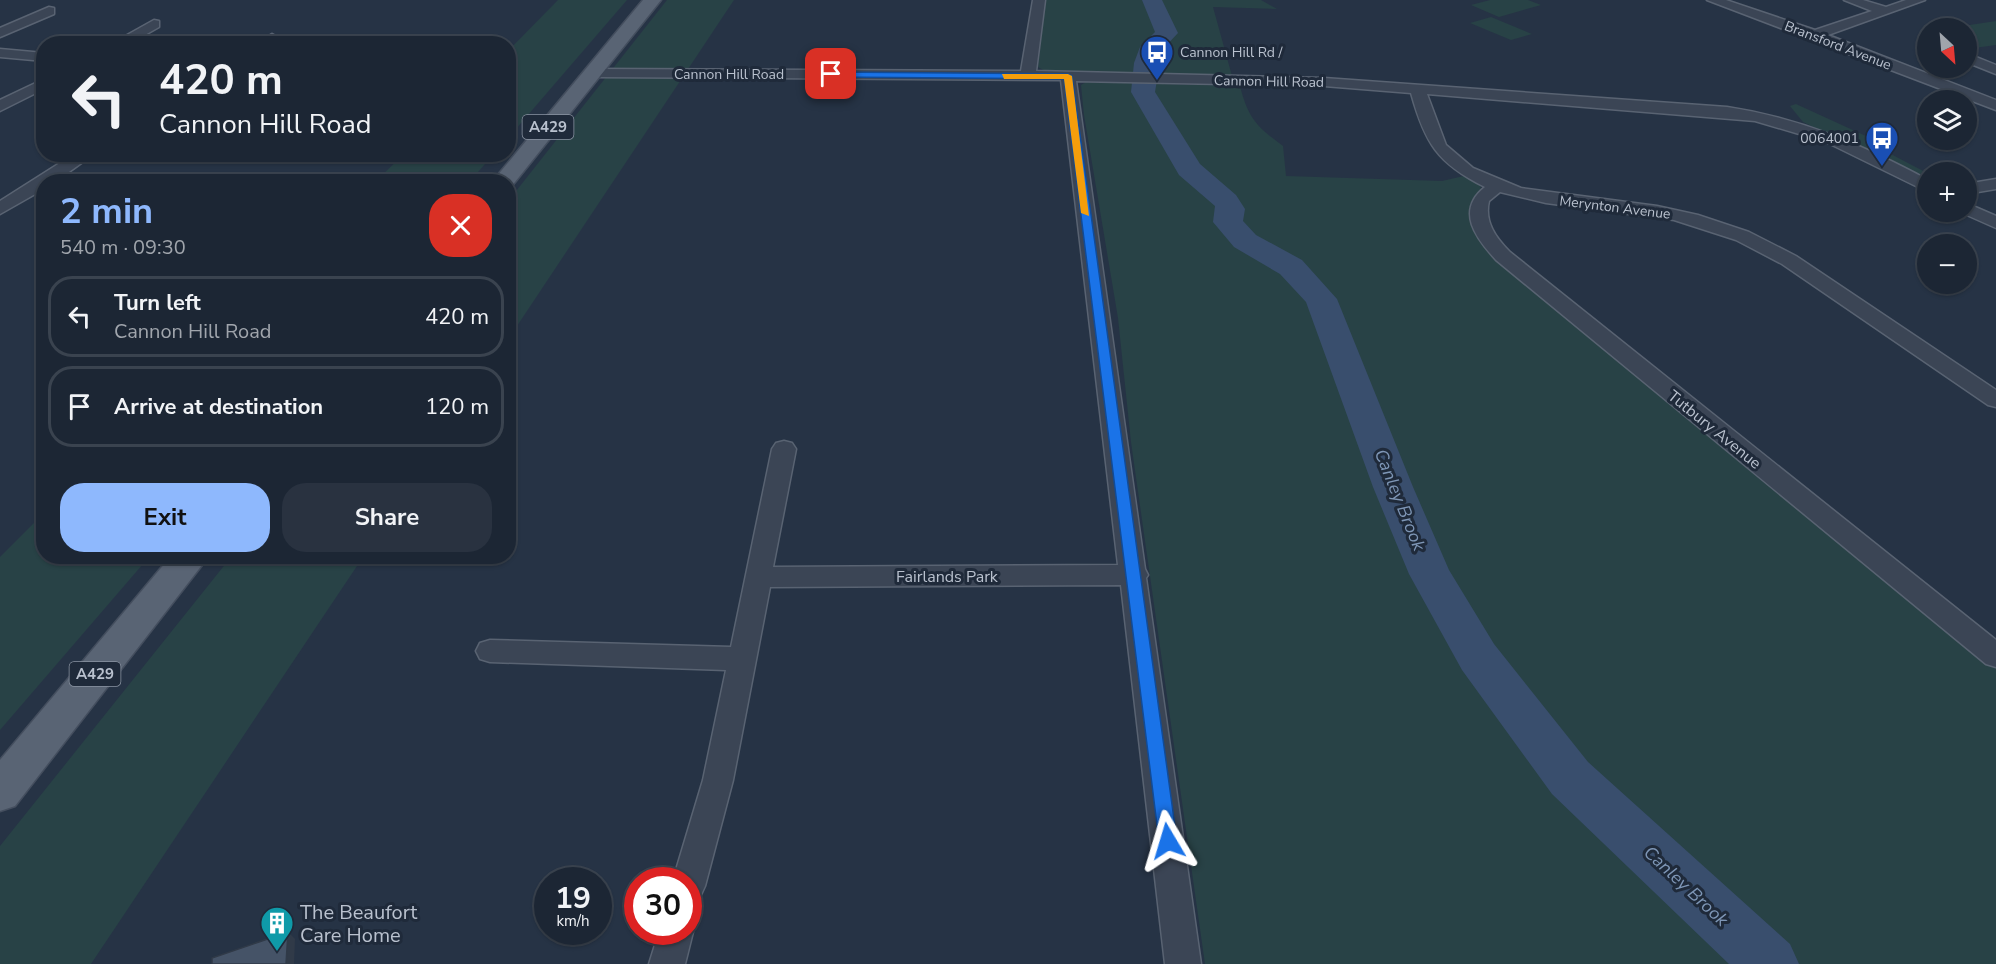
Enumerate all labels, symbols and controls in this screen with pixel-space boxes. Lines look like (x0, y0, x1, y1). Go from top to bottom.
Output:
street label: Bransford Avenue (1782, 16, 1894, 75)
north arrow (1917, 18, 1977, 78)
map controls (1917, 18, 1977, 294)
bus stop icon: Cannon Hill Rd / (1139, 34, 1175, 81)
place label: Cannon Hill Rd / (1180, 43, 1284, 62)
pin (805, 48, 856, 99)
text: 420 m (159, 52, 283, 109)
icon: arrive (814, 57, 847, 90)
icon: left (60, 60, 138, 138)
street label: Cannon Hill Road (674, 65, 784, 84)
street label: Cannon Hill Road (1214, 71, 1324, 92)
button: layers (1917, 90, 1977, 150)
text: Cannon Hill Road (159, 106, 372, 143)
road number: A429 (522, 115, 574, 139)
bus stop icon: 0064001 (1864, 120, 1900, 167)
place label: 0064001 (1800, 129, 1859, 148)
button: + (1917, 162, 1977, 222)
text: 2 min (60, 187, 153, 236)
street label: Merynton Avenue (1558, 191, 1672, 224)
button: close (429, 194, 492, 257)
text: 540 m · 09:30 (60, 234, 186, 261)
button: − (1917, 234, 1977, 294)
text: Turn left (114, 288, 201, 318)
icon: left (63, 300, 96, 333)
text: 420 m (425, 302, 489, 332)
text: Cannon Hill Road (114, 318, 271, 345)
street label: Tutbury Avenue (1663, 385, 1766, 474)
icon: arrive (63, 390, 96, 423)
text: Arrive at destination (114, 392, 323, 422)
text: 120 m (425, 392, 489, 422)
water label: Canley Brook (1369, 446, 1432, 555)
button: Exit (60, 483, 270, 552)
button: Share (282, 483, 492, 552)
street label: Fairlands Park (896, 566, 999, 588)
road number: A429 (70, 662, 121, 686)
position arrow (1136, 809, 1200, 873)
water label: Canley Brook (1638, 841, 1734, 932)
speed limit sign: 30 (624, 867, 702, 945)
text: 19 (555, 878, 591, 919)
place label: The Beaufort Care Home (300, 899, 418, 949)
building icon: The Beaufort Care Home (259, 905, 295, 952)
text: km/h (556, 911, 590, 931)

